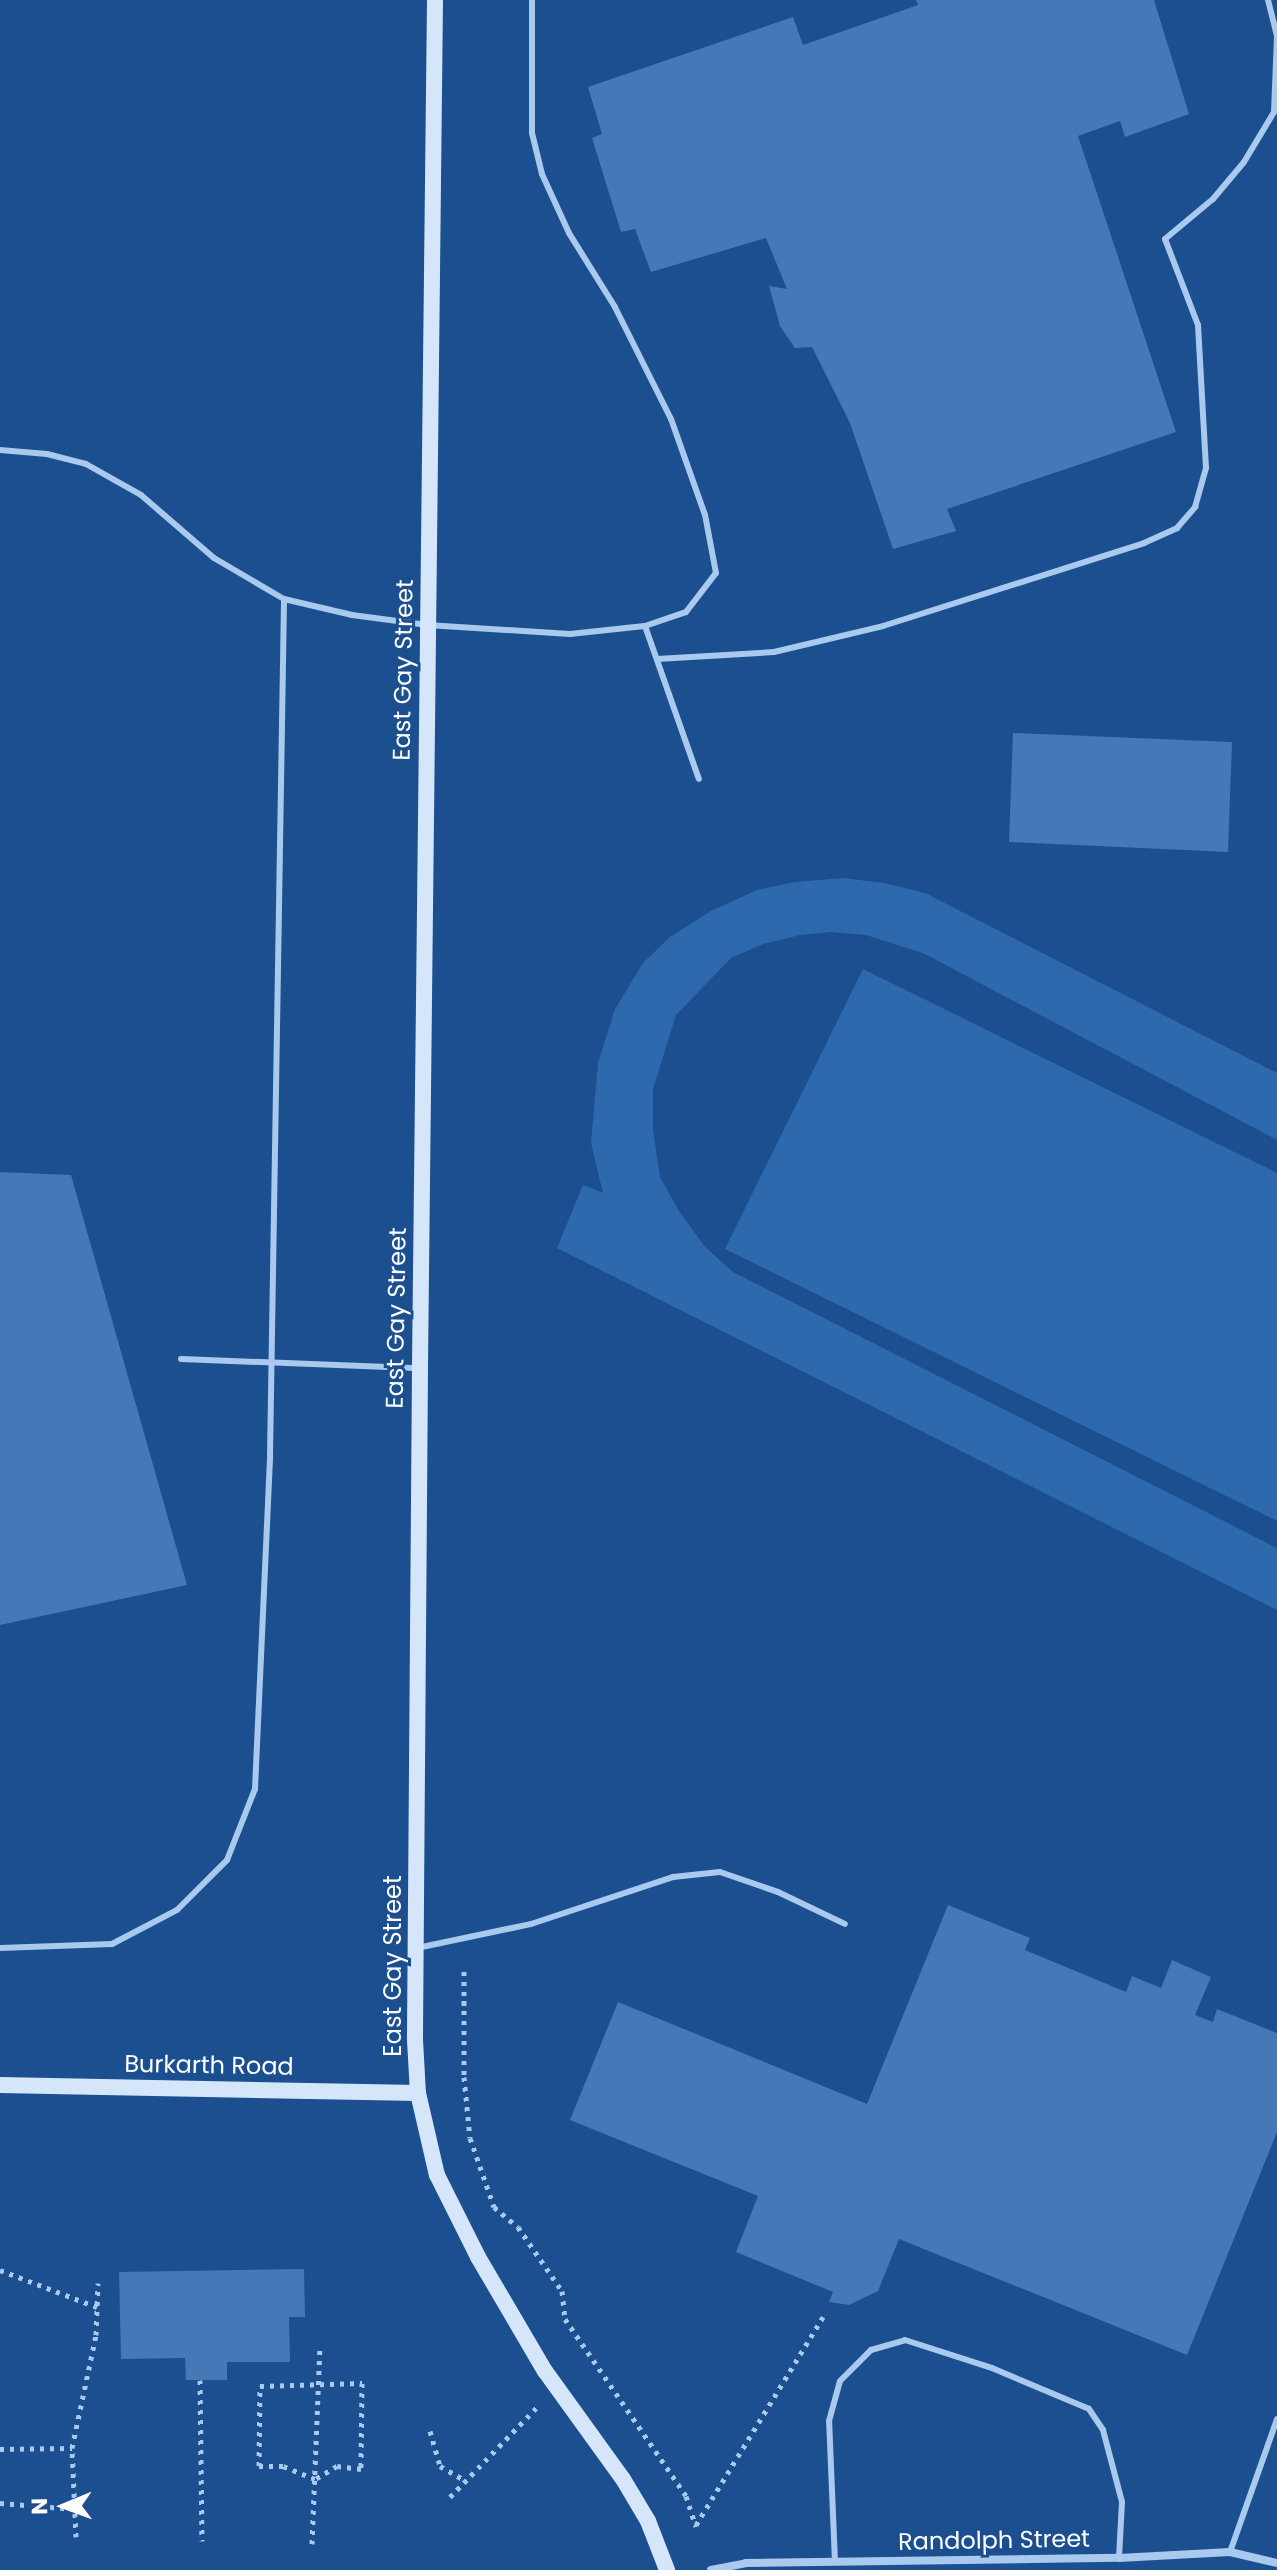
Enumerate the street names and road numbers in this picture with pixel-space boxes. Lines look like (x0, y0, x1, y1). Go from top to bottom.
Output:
street label: East Gay Street (387, 579, 419, 761)
street label: East Gay Street (380, 1227, 412, 1409)
street label: East Gay Street (379, 1875, 407, 2057)
street label: Burkarth Road (124, 2049, 294, 2081)
street label: Randolph Street (898, 2524, 1090, 2556)

